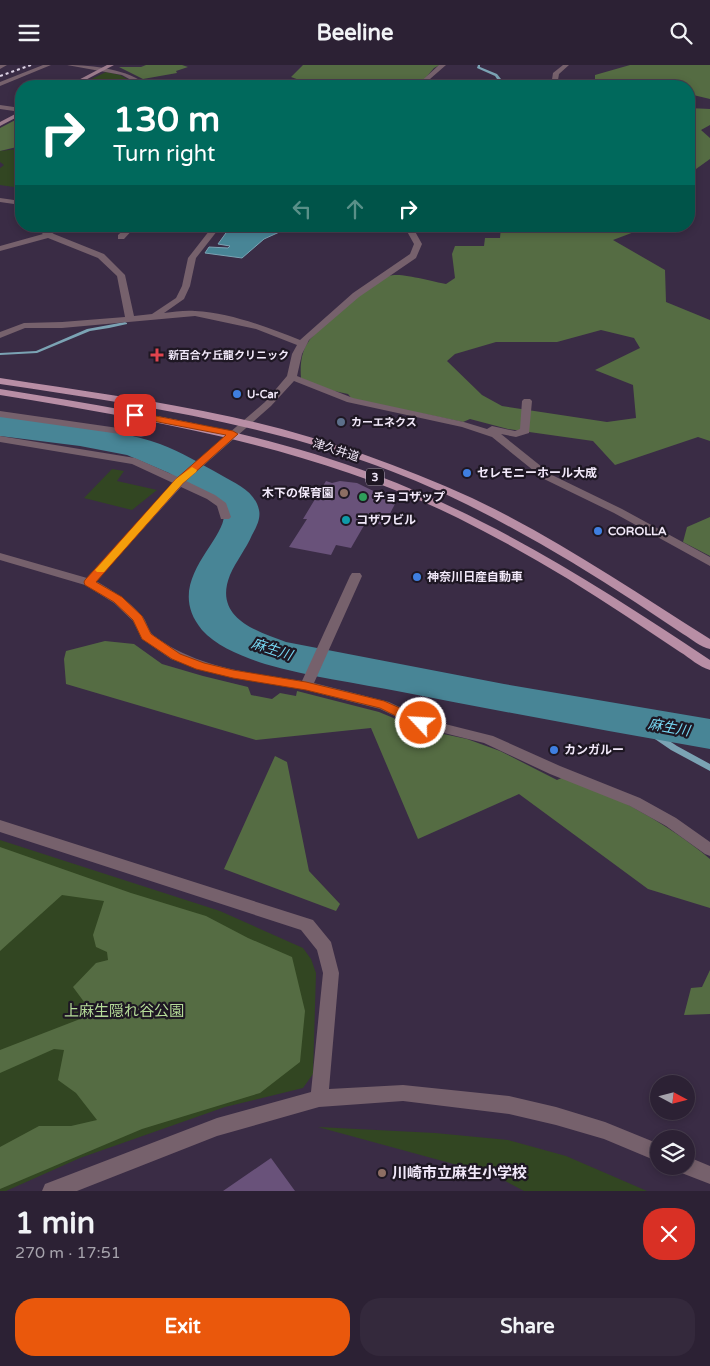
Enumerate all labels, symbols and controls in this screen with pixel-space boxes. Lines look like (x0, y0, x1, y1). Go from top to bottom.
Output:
icon: menu (15, 19, 43, 47)
icon: search (667, 19, 695, 47)
text: Beeline (317, 20, 393, 46)
text: 130 m (113, 99, 220, 141)
icon: right (30, 100, 95, 165)
text: Turn right (113, 141, 215, 167)
icon: left (288, 195, 316, 223)
icon: ahead (341, 195, 369, 223)
icon: right (394, 195, 422, 223)
marker: 新百合ケ丘龍クリニック (150, 348, 164, 362)
place label: 新百合ケ丘龍クリニック (168, 349, 289, 362)
marker: U-Car (231, 388, 243, 400)
place label: U-Car (247, 388, 279, 401)
pin (114, 394, 156, 436)
icon: arrive (121, 401, 149, 429)
marker: カーエネクス (335, 416, 347, 428)
place label: カーエネクス (351, 416, 417, 429)
street label: 津久井道 (311, 436, 361, 464)
place label: セレモニーホール大成 (477, 466, 597, 480)
marker: セレモニーホール大成 (461, 467, 473, 479)
road number: 3 (366, 469, 384, 486)
place label: 木下の保育園 (262, 486, 334, 500)
marker: 木下の保育園 (338, 487, 350, 499)
place label: チョコザップ (373, 490, 445, 504)
marker: チョコザップ (357, 491, 369, 503)
place label: コザワビル (356, 513, 416, 527)
marker: コザワビル (340, 514, 352, 526)
place label: COROLLA (608, 524, 667, 538)
marker: COROLLA (592, 525, 604, 537)
place label: 神奈川日産自動車 (427, 570, 523, 584)
marker: 神奈川日産自動車 (411, 571, 423, 583)
water label: 麻生川 (249, 635, 296, 665)
position arrow (394, 696, 446, 748)
water label: 麻生川 (647, 715, 693, 740)
place label: カンガルー (564, 743, 624, 757)
marker: カンガルー (548, 744, 560, 756)
park label: 上麻生隠れ谷公園 (64, 1002, 184, 1020)
north arrow (650, 1075, 695, 1120)
map controls (650, 1075, 695, 1175)
button: layers (650, 1130, 695, 1175)
place label: 川崎市立麻生小学校 (392, 1164, 527, 1182)
marker: 川崎市立麻生小学校 (376, 1167, 388, 1179)
text: 1 min (15, 1205, 95, 1242)
button: close (643, 1208, 695, 1260)
text: 270 m · 17:51 (15, 1243, 121, 1263)
button: Exit (15, 1298, 350, 1356)
button: Share (360, 1298, 695, 1356)

